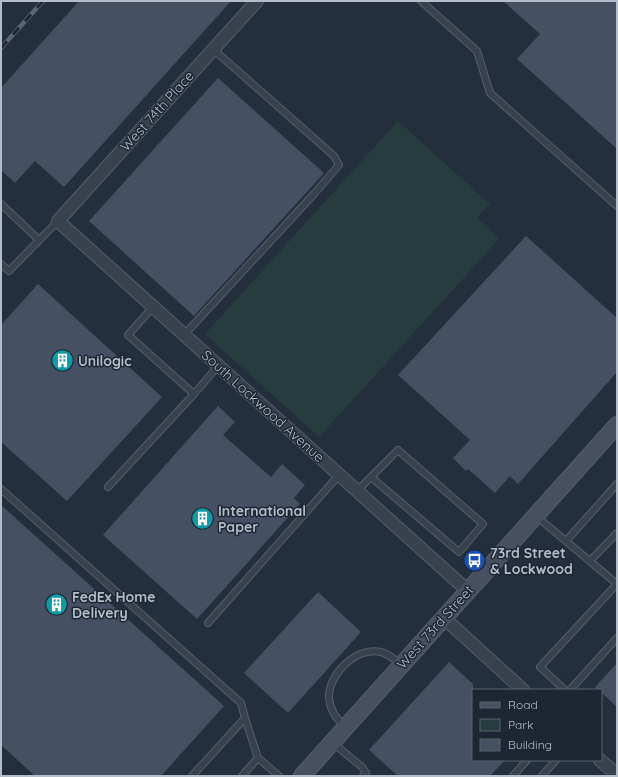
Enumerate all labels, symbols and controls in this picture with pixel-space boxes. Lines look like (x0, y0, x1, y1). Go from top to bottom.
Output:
street label: West 74th Place (116, 67, 198, 155)
street label: South Lockwood Avenue (198, 346, 328, 466)
building icon: Unilogic (49, 348, 75, 374)
place label: Unilogic (78, 352, 131, 370)
place label: International Paper (218, 502, 306, 536)
building icon: International Paper (189, 506, 215, 532)
place label: 73rd Street & Lockwood (490, 544, 573, 578)
bus stop icon: 73rd Street & Lockwood (462, 548, 488, 574)
street label: West 73rd Street (393, 581, 477, 673)
place label: FedEx Home Delivery (72, 588, 155, 622)
building icon: FedEx Home Delivery (44, 592, 70, 618)
legend (472, 689, 602, 761)
text: Road (508, 697, 538, 712)
text: Park (508, 717, 533, 732)
text: Building (508, 737, 552, 752)

